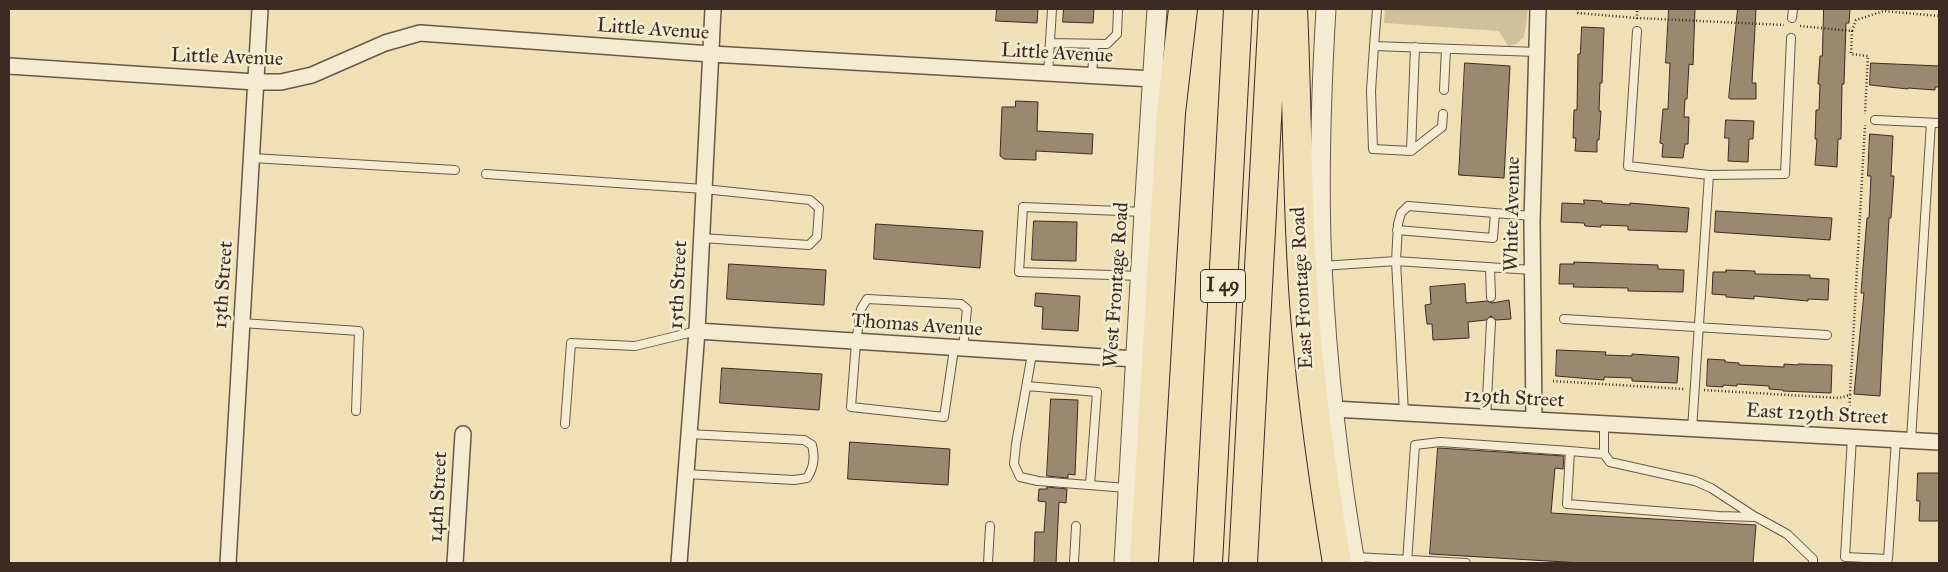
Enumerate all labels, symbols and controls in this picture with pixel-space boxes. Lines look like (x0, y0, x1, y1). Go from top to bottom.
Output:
street label: Little Avenue (596, 14, 710, 46)
street label: Little Avenue (1000, 39, 1114, 69)
street label: Little Avenue (170, 44, 284, 72)
street label: White Avenue (1500, 156, 1526, 272)
street label: West Frontage Road (1099, 201, 1135, 369)
street label: East Frontage Road (1287, 206, 1319, 370)
street label: 13th Street (209, 240, 239, 330)
street label: 15th Street (665, 240, 693, 330)
road number: I 49 (1200, 270, 1246, 302)
street label: Thomas Avenue (850, 309, 984, 343)
street label: 129th Street (1463, 384, 1565, 414)
street label: East 129th Street (1745, 399, 1889, 431)
street label: 14th Street (425, 451, 453, 543)

